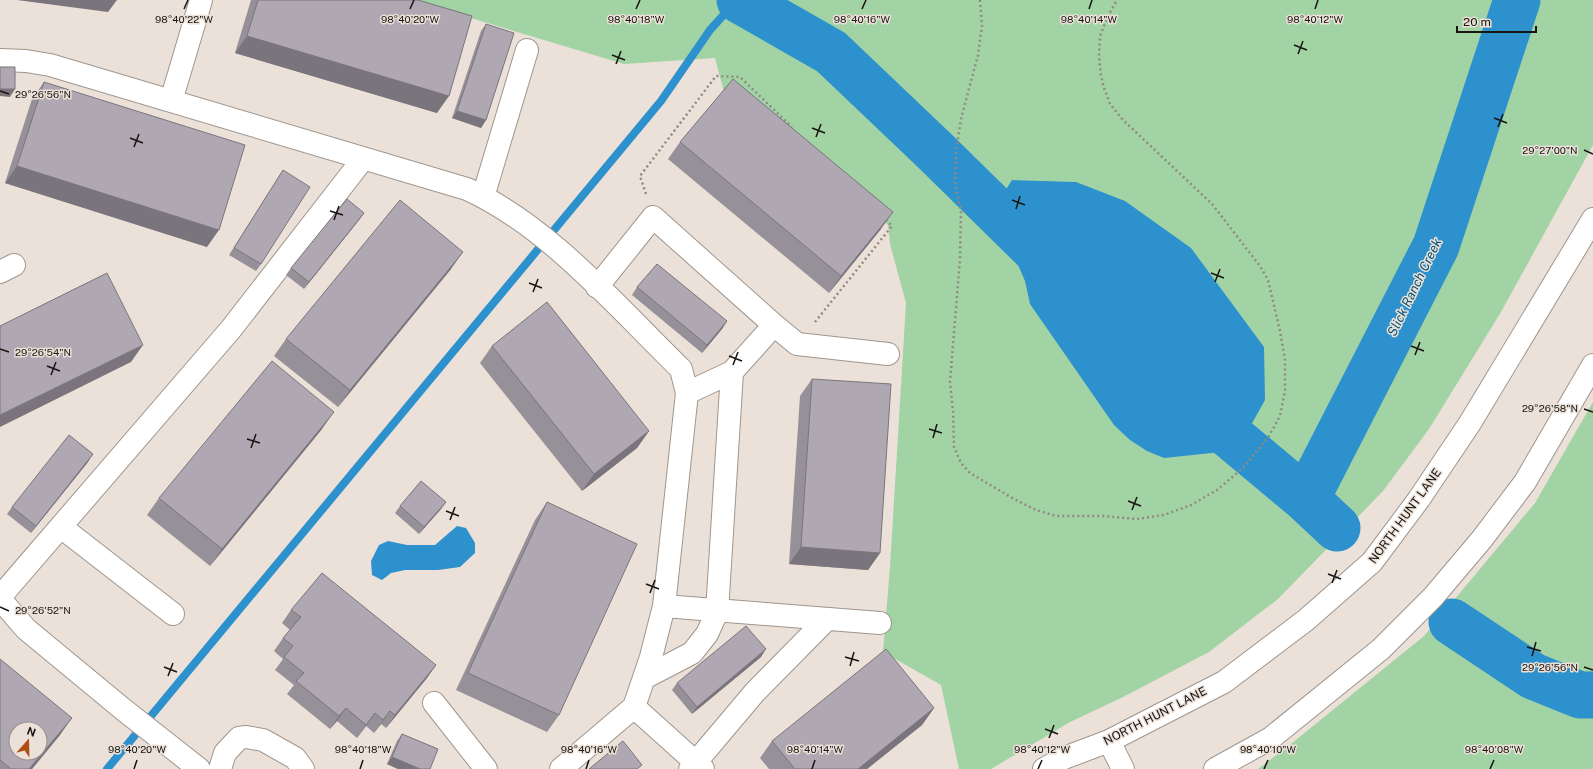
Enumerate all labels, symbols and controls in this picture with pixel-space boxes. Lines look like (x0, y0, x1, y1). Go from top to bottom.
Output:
scale bar (1457, 8, 1536, 34)
text: 98°40'22"W (155, 13, 213, 25)
text: 98°40'20"W (381, 13, 439, 25)
text: 98°40'18"W (608, 13, 665, 25)
text: 98°40'16"W (834, 13, 891, 25)
text: 98°40'14"W (1061, 13, 1118, 25)
text: 98°40'12"W (1287, 13, 1343, 25)
text: 20 m (1463, 15, 1491, 29)
text: 29°26'56"N (15, 88, 71, 100)
text: 29°27'00"N (1522, 144, 1578, 156)
water label: Slick Ranch Creek (1384, 236, 1445, 339)
text: 29°26'54"N (15, 346, 71, 358)
text: 29°26'58"N (1522, 402, 1578, 414)
street label: NORTH HUNT LANE (1366, 466, 1444, 566)
text: 29°26'52"N (15, 604, 71, 616)
text: 29°26'56"N (1522, 661, 1578, 673)
street label: NORTH HUNT LANE (1101, 684, 1209, 748)
north arrow (8, 721, 48, 761)
text: N (25, 724, 38, 739)
text: 98°40'20"W (108, 743, 166, 755)
text: 98°40'18"W (335, 743, 392, 755)
text: 98°40'16"W (561, 743, 618, 755)
text: 98°40'14"W (787, 743, 844, 755)
text: 98°40'12"W (1014, 743, 1070, 755)
text: 98°40'10"W (1240, 743, 1297, 755)
text: 98°40'08"W (1465, 743, 1524, 755)

